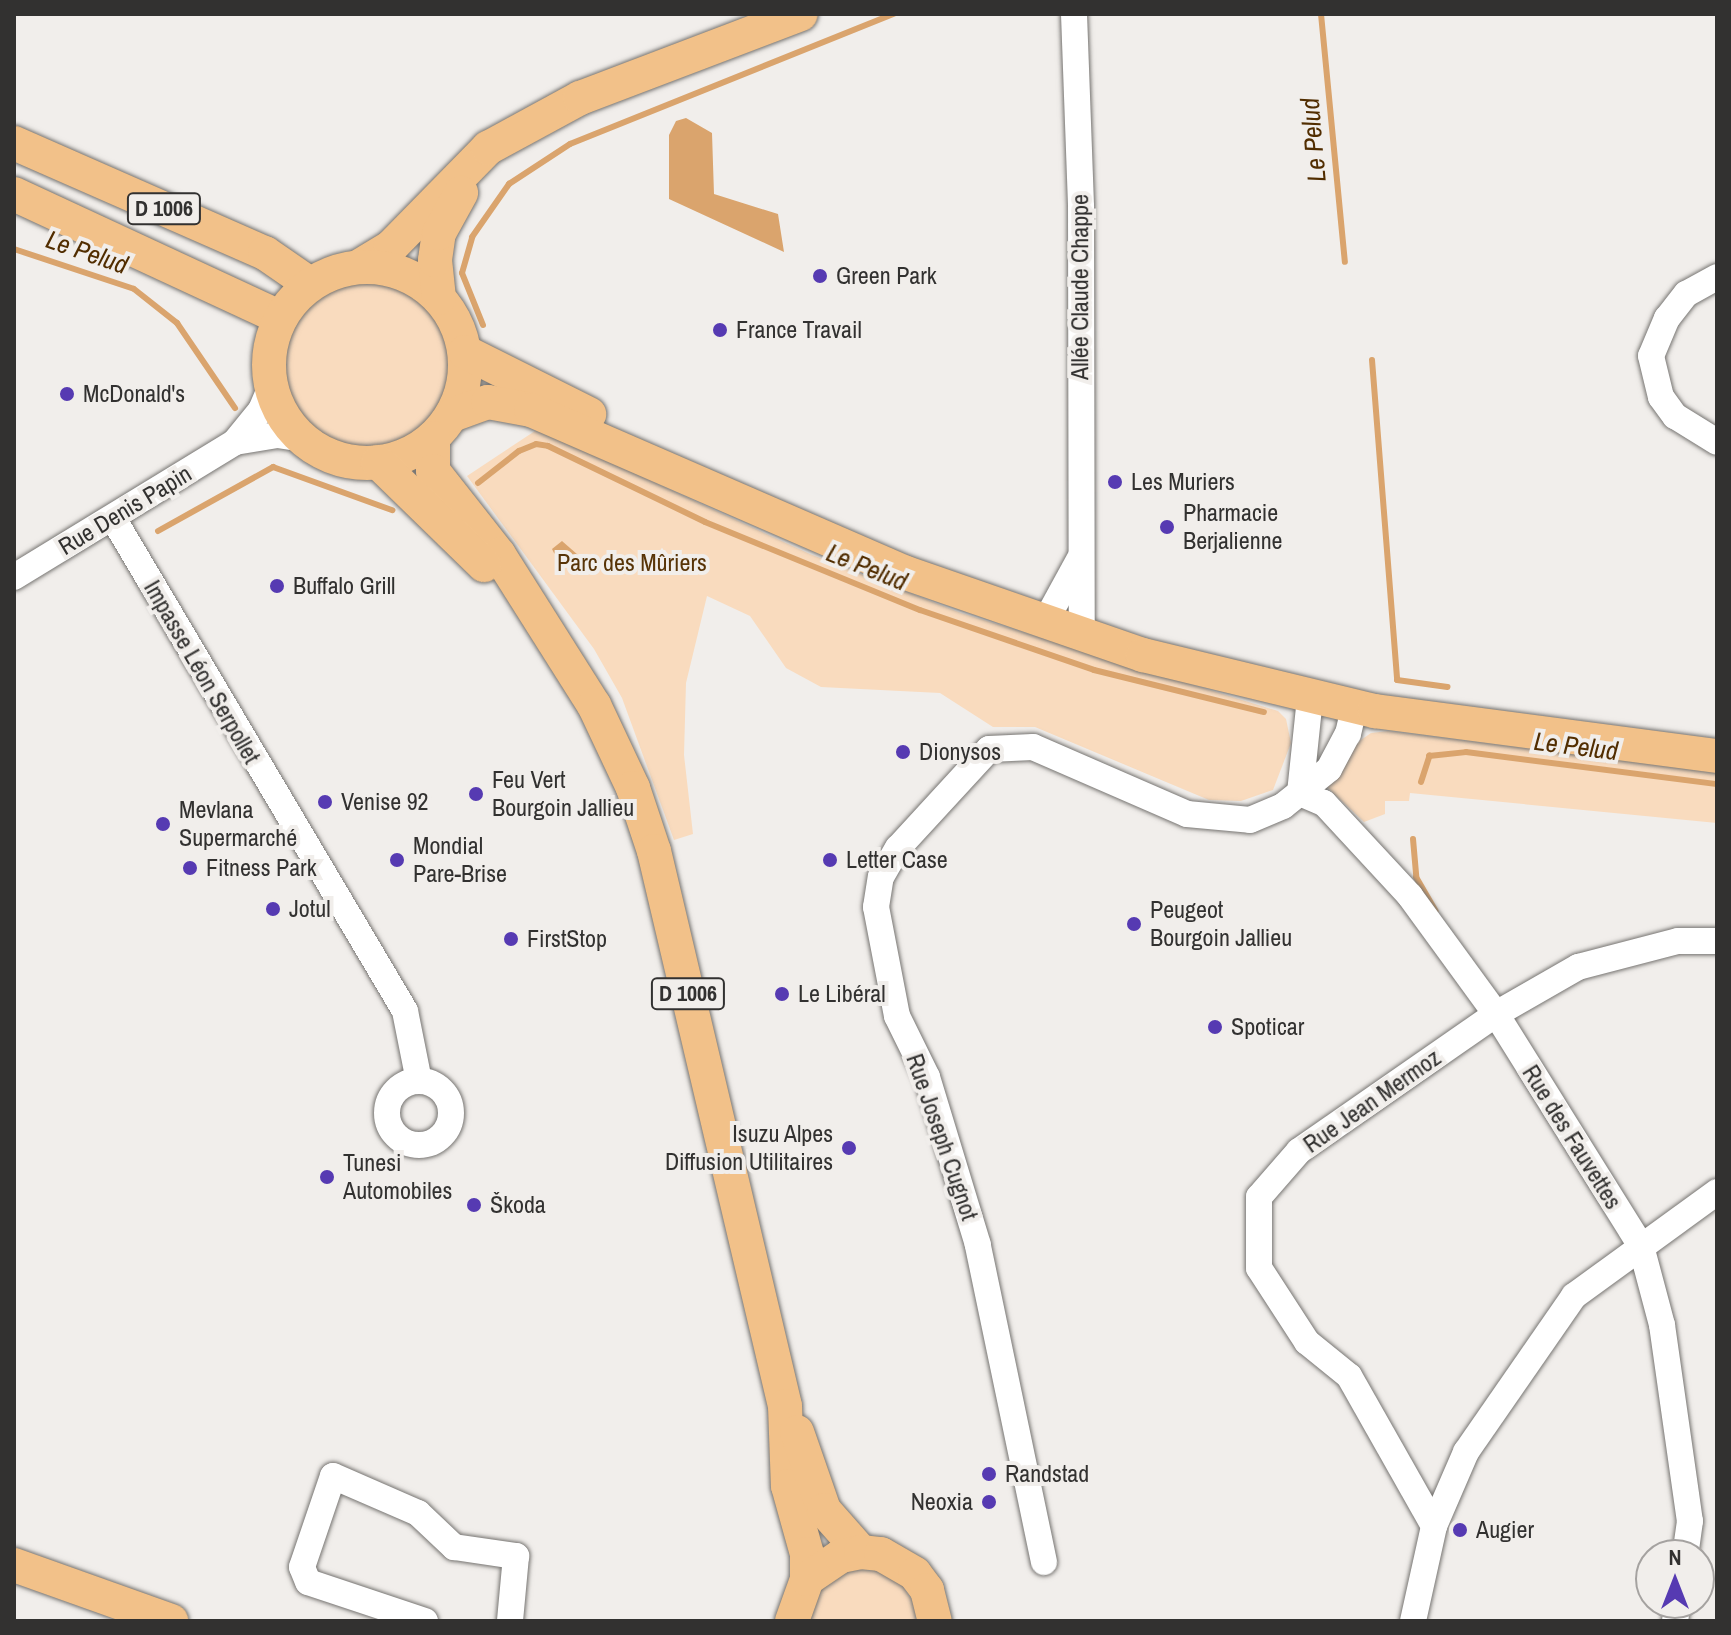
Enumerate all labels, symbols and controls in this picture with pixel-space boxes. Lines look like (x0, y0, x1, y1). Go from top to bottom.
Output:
water label: Le Pelud (1294, 97, 1332, 183)
road number: D 1006 (126, 191, 202, 227)
street label: Allée Claude Chappe (1066, 194, 1094, 380)
water label: Le Pelud (42, 224, 132, 280)
place label: Green Park (836, 262, 937, 290)
marker: Green Park (811, 267, 829, 285)
place label: France Travail (736, 316, 862, 344)
marker: France Travail (711, 321, 729, 339)
place label: McDonald's (83, 380, 185, 408)
marker: McDonald's (58, 385, 76, 403)
street label: Rue Denis Papin (53, 459, 197, 561)
place label: Les Muriers (1131, 468, 1235, 496)
marker: Les Muriers (1106, 473, 1124, 491)
place label: Pharmacie Berjalienne (1183, 499, 1283, 555)
marker: Pharmacie Berjalienne (1158, 518, 1176, 536)
water label: Le Pelud (822, 537, 912, 597)
park label: Parc des Mûriers (557, 549, 707, 577)
place label: Buffalo Grill (293, 572, 395, 600)
street label: Impasse Léon Serpollet (138, 575, 266, 769)
marker: Buffalo Grill (268, 577, 286, 595)
water label: Le Pelud (1532, 725, 1620, 767)
place label: Dionysos (919, 738, 1001, 766)
marker: Dionysos (894, 743, 912, 761)
place label: Feu Vert Bourgoin Jallieu (492, 766, 634, 822)
marker: Feu Vert Bourgoin Jallieu (467, 785, 485, 803)
place label: Venise 92 (341, 788, 429, 816)
marker: Venise 92 (316, 793, 334, 811)
place label: Mevlana Supermarché (179, 796, 297, 852)
marker: Mevlana Supermarché (154, 815, 172, 833)
place label: Mondial Pare-Brise (413, 832, 507, 888)
place label: Letter Case (846, 846, 948, 874)
marker: Mondial Pare-Brise (388, 851, 406, 869)
marker: Letter Case (821, 851, 839, 869)
place label: Fitness Park (206, 854, 316, 882)
marker: Fitness Park (181, 859, 199, 877)
place label: Jotul (289, 895, 331, 923)
place label: Peugeot Bourgoin Jallieu (1150, 896, 1292, 952)
marker: Jotul (264, 900, 282, 918)
marker: Peugeot Bourgoin Jallieu (1125, 915, 1143, 933)
place label: FirstStop (527, 925, 607, 953)
marker: FirstStop (502, 930, 520, 948)
road number: D 1006 (650, 976, 726, 1012)
place label: Le Libéral (798, 980, 886, 1008)
marker: Le Libéral (773, 985, 791, 1003)
place label: Spoticar (1231, 1013, 1304, 1041)
marker: Spoticar (1206, 1018, 1224, 1036)
street label: Rue Jean Mermoz (1298, 1043, 1446, 1159)
street label: Rue Joseph Cugnot (900, 1050, 984, 1224)
street label: Rue des Fauvettes (1516, 1060, 1628, 1214)
place label: Isuzu Alpes Diffusion Utilitaires (665, 1120, 833, 1176)
marker: Isuzu Alpes Diffusion Utilitaires (840, 1139, 858, 1157)
place label: Tunesi Automobiles (343, 1149, 452, 1205)
marker: Tunesi Automobiles (318, 1168, 336, 1186)
place label: Škoda (490, 1191, 546, 1219)
marker: Škoda (465, 1196, 483, 1214)
place label: Randstad (1005, 1460, 1089, 1488)
marker: Randstad (980, 1465, 998, 1483)
place label: Neoxia (911, 1488, 973, 1516)
marker: Neoxia (980, 1493, 998, 1511)
place label: Augier (1476, 1516, 1534, 1544)
marker: Augier (1451, 1521, 1469, 1539)
north arrow (1635, 1539, 1715, 1619)
text: N (1668, 1542, 1682, 1572)

